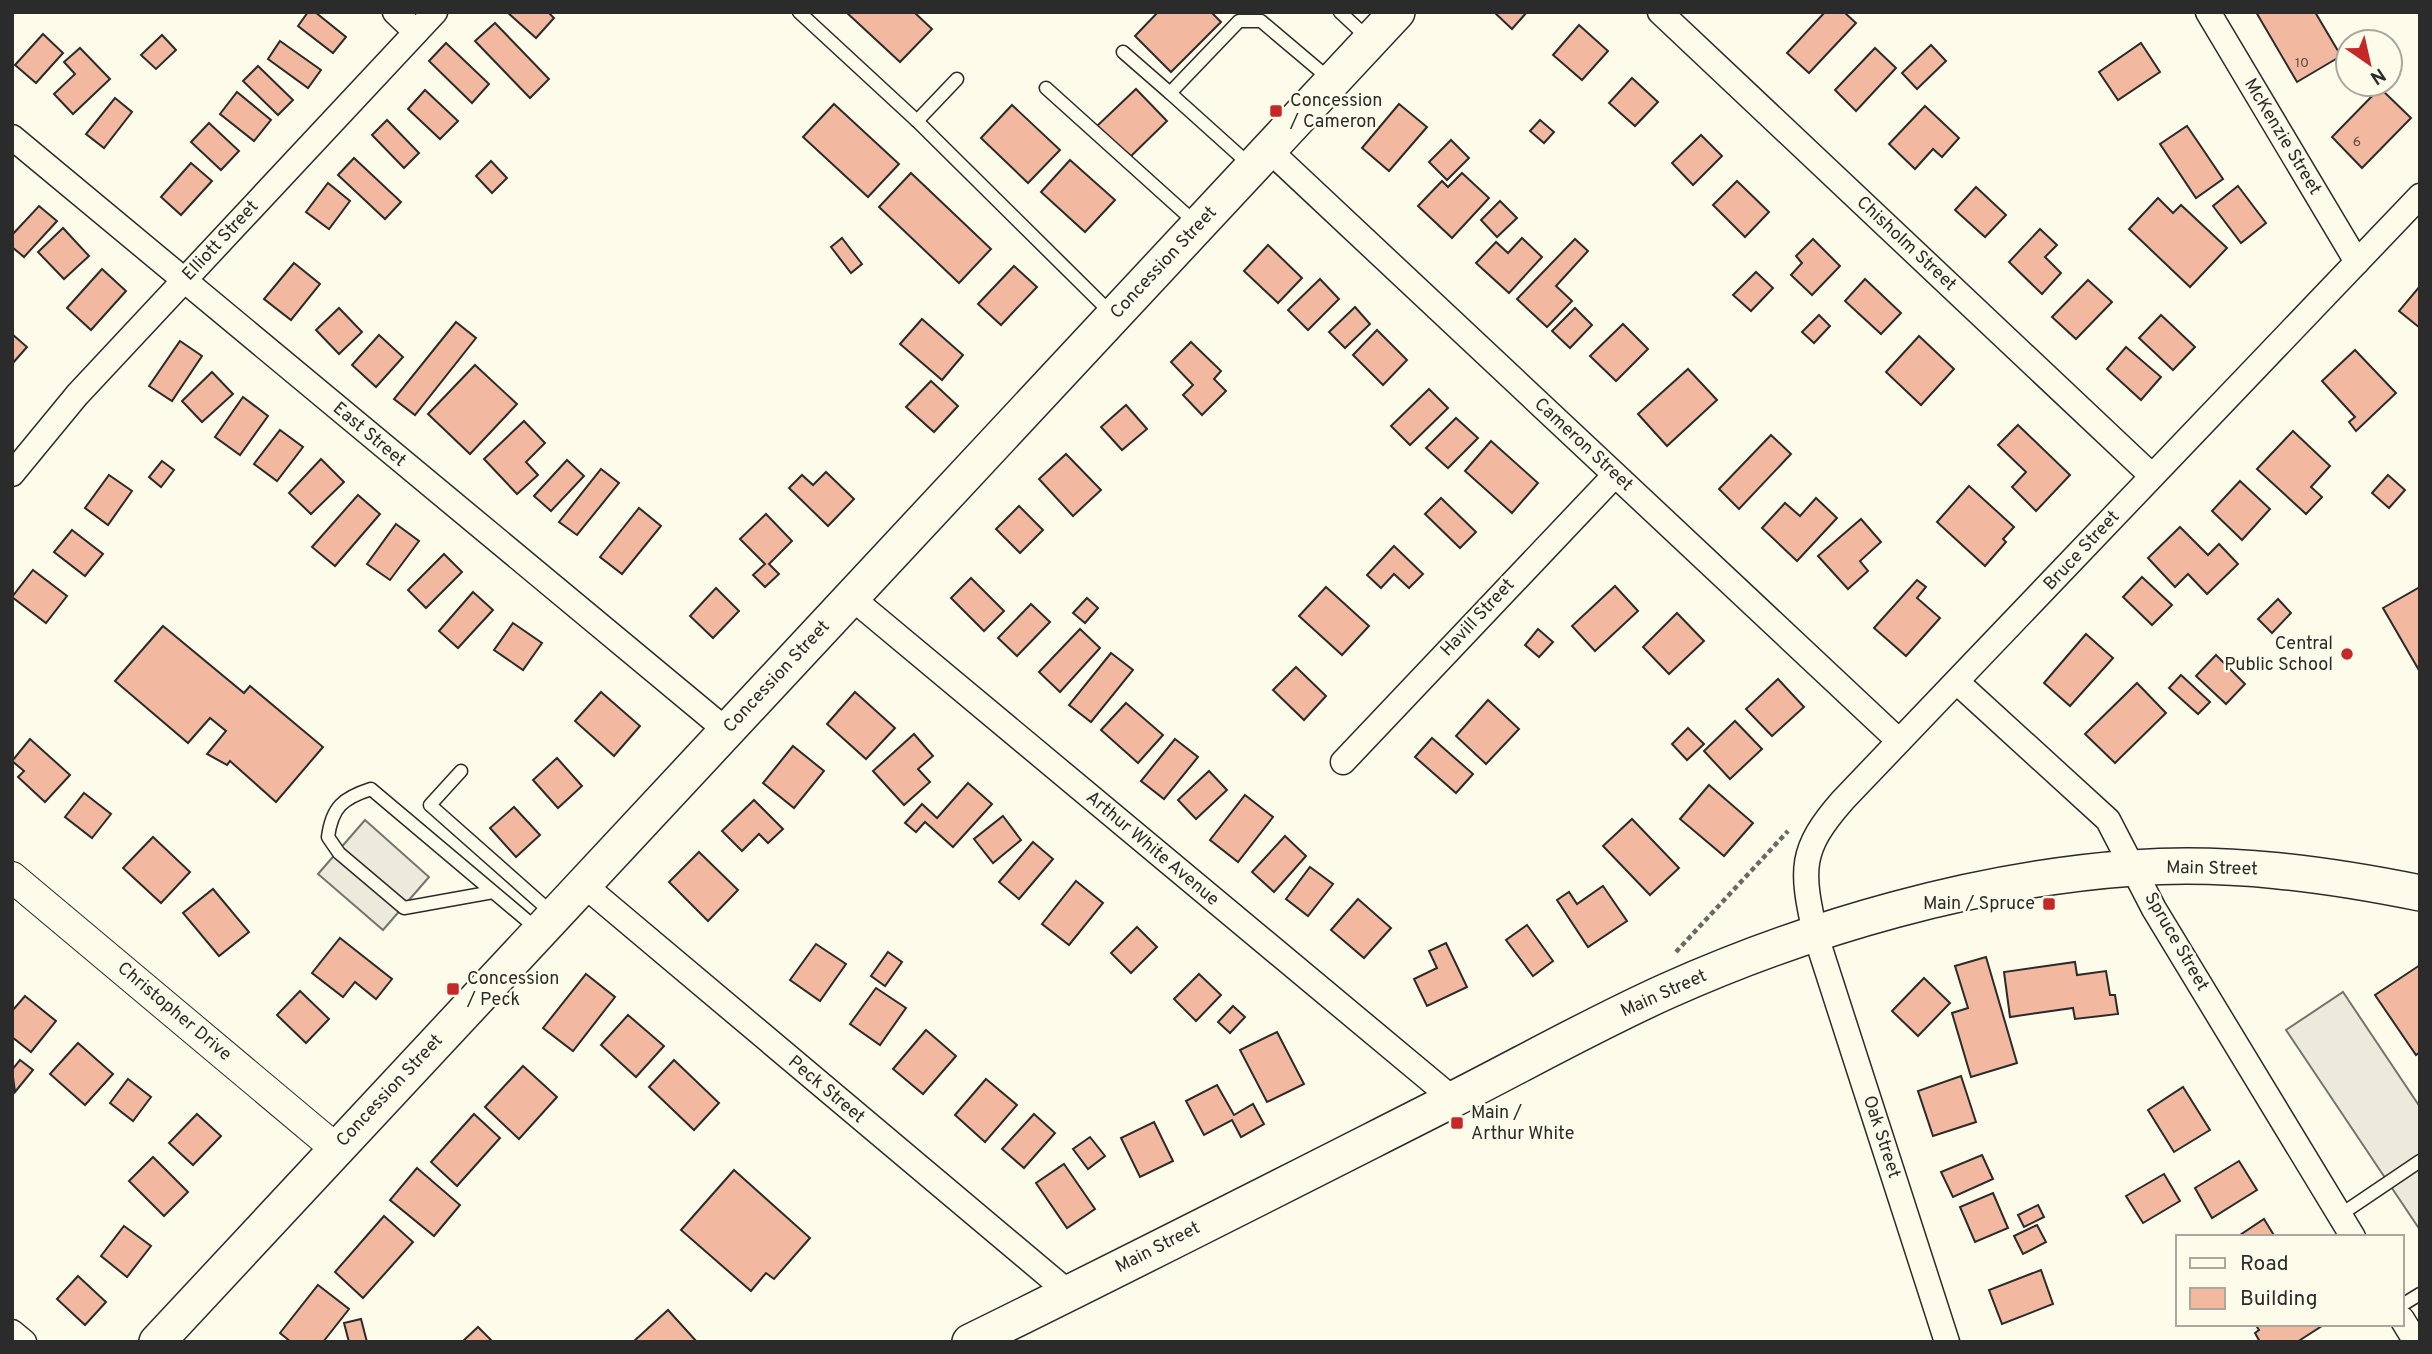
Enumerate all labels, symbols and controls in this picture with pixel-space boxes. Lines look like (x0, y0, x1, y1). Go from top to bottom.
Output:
north arrow (2334, 28, 2404, 98)
house number: 10 (2295, 55, 2309, 72)
text: N (2365, 62, 2390, 89)
street label: McKenzie Street (2238, 74, 2326, 200)
place label: Concession / Cameron (1289, 90, 1382, 134)
marker: Concession / Cameron (1268, 103, 1284, 119)
house number: 6 (2353, 134, 2361, 151)
street label: Chisholm Street (1851, 192, 1961, 296)
street label: Elliott Street (178, 196, 264, 286)
street label: Concession Street (1106, 202, 1222, 324)
street label: Cameron Street (1529, 393, 1637, 497)
street label: East Street (328, 398, 410, 472)
street label: Bruce Street (2039, 506, 2125, 596)
street label: Havill Street (1436, 574, 1520, 662)
street label: Concession Street (719, 616, 835, 738)
place label: Central Public School (2224, 633, 2333, 677)
marker: Central Public School (2339, 646, 2355, 662)
street label: Arthur White Avenue (1081, 787, 1223, 911)
street label: Main Street (2166, 857, 2258, 881)
street label: Spruce Street (2138, 888, 2214, 996)
place label: Main / Spruce (1923, 893, 2035, 916)
marker: Main / Spruce (2041, 896, 2057, 912)
street label: Christopher Drive (112, 957, 236, 1067)
street label: Main Street (1617, 965, 1711, 1023)
place label: Concession / Peck (466, 968, 559, 1012)
marker: Concession / Peck (445, 981, 461, 997)
street label: Concession Street (332, 1030, 448, 1152)
street label: Peck Street (783, 1051, 869, 1129)
street label: Oak Street (1857, 1093, 1905, 1181)
place label: Main / Arthur White (1471, 1102, 1574, 1146)
marker: Main / Arthur White (1449, 1115, 1465, 1131)
street label: Main Street (1112, 1217, 1204, 1279)
legend (2176, 1235, 2404, 1326)
text: Road (2240, 1251, 2289, 1278)
text: Building (2240, 1286, 2318, 1313)

